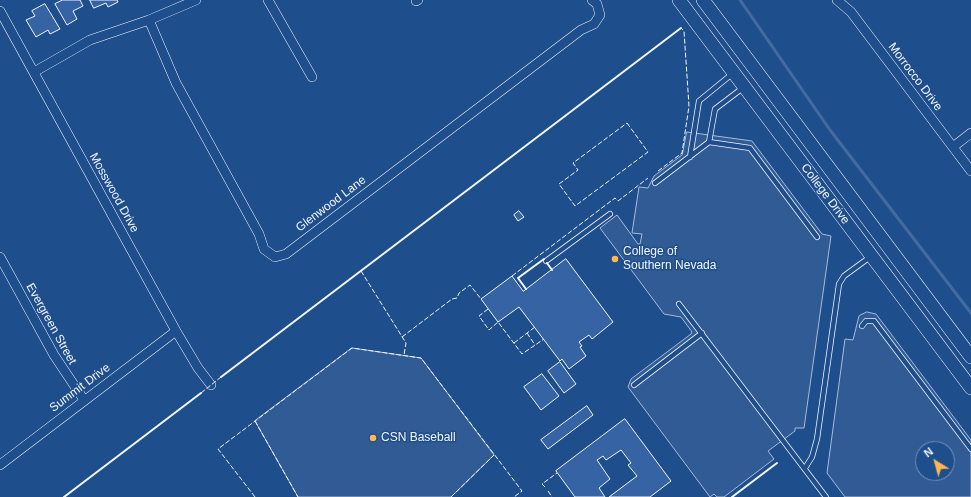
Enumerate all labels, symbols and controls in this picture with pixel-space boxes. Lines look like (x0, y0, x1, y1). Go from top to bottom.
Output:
street label: Morrocco Drive (885, 40, 945, 114)
street label: Mosswood Drive (86, 151, 142, 235)
street label: College Drive (798, 161, 852, 227)
street label: Glenwood Lane (293, 173, 369, 235)
place label: College of Southern Nevada (623, 245, 716, 273)
marker: College of Southern Nevada (610, 254, 620, 264)
street label: Evergreen Street (23, 281, 79, 367)
street label: Summit Drive (47, 361, 113, 415)
place label: CSN Baseball (381, 431, 456, 445)
marker: CSN Baseball (368, 433, 378, 443)
north arrow (915, 441, 955, 481)
text: N (922, 445, 935, 459)

